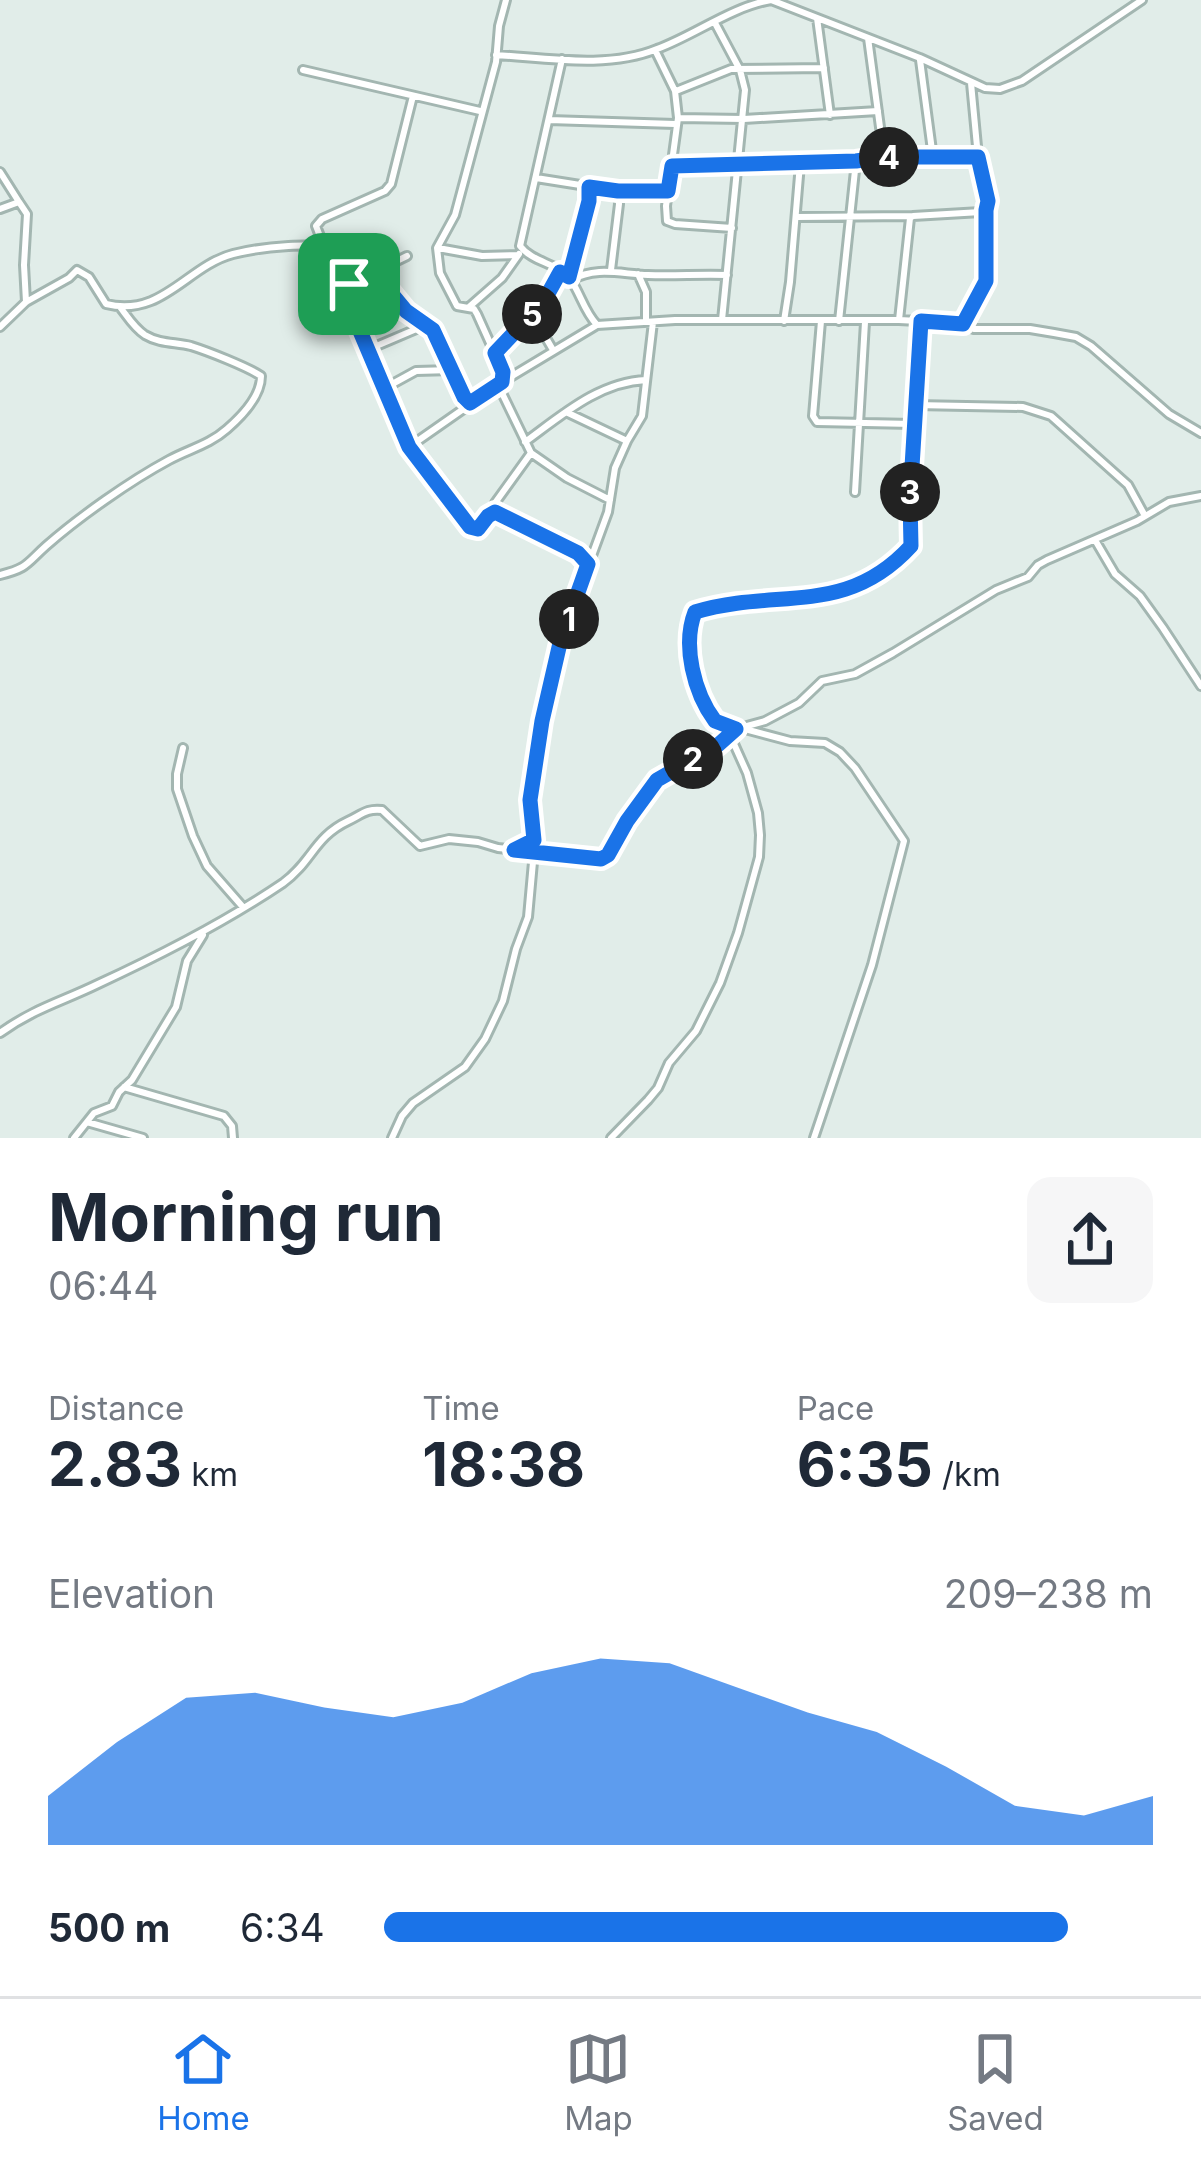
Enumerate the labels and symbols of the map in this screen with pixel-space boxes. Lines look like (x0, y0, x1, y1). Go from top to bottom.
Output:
pin: 4 (859, 127, 919, 187)
pin (298, 233, 400, 335)
pin: 5 (502, 284, 562, 344)
pin: 3 (880, 462, 940, 522)
pin: 1 (539, 589, 599, 649)
pin: 2 (663, 729, 723, 789)

